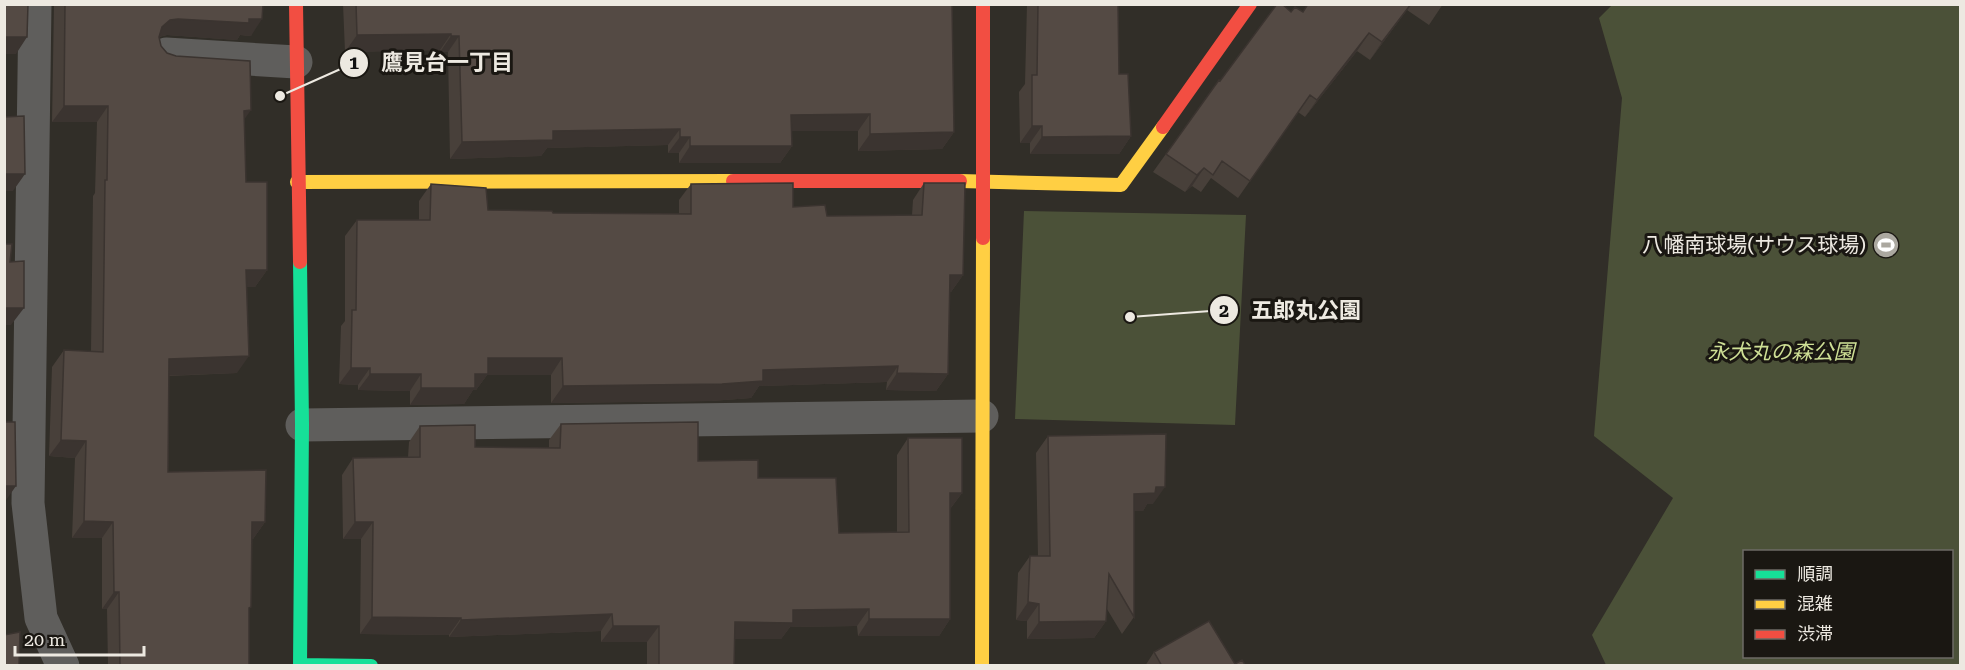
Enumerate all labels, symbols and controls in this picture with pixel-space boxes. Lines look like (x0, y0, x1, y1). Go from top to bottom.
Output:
callout: 鷹見台一丁目 (339, 43, 525, 83)
text: 鷹見台一丁目 (381, 50, 513, 75)
text: 1 (349, 52, 359, 73)
sports icon: 八幡南球場(サウス球場) (1871, 230, 1901, 260)
place label: 八幡南球場(サウス球場) (1642, 233, 1866, 257)
callout: 五郎丸公園 (1209, 290, 1373, 330)
text: 五郎丸公園 (1251, 298, 1361, 323)
text: 2 (1219, 300, 1229, 321)
park label: 永犬丸の森公園 (1708, 340, 1857, 364)
legend (1743, 550, 1953, 658)
text: 順調 (1797, 563, 1833, 584)
text: 混雑 (1797, 593, 1833, 614)
scale bar (15, 619, 144, 657)
text: 渋滞 (1797, 623, 1833, 644)
text: 20 m (24, 629, 65, 650)

